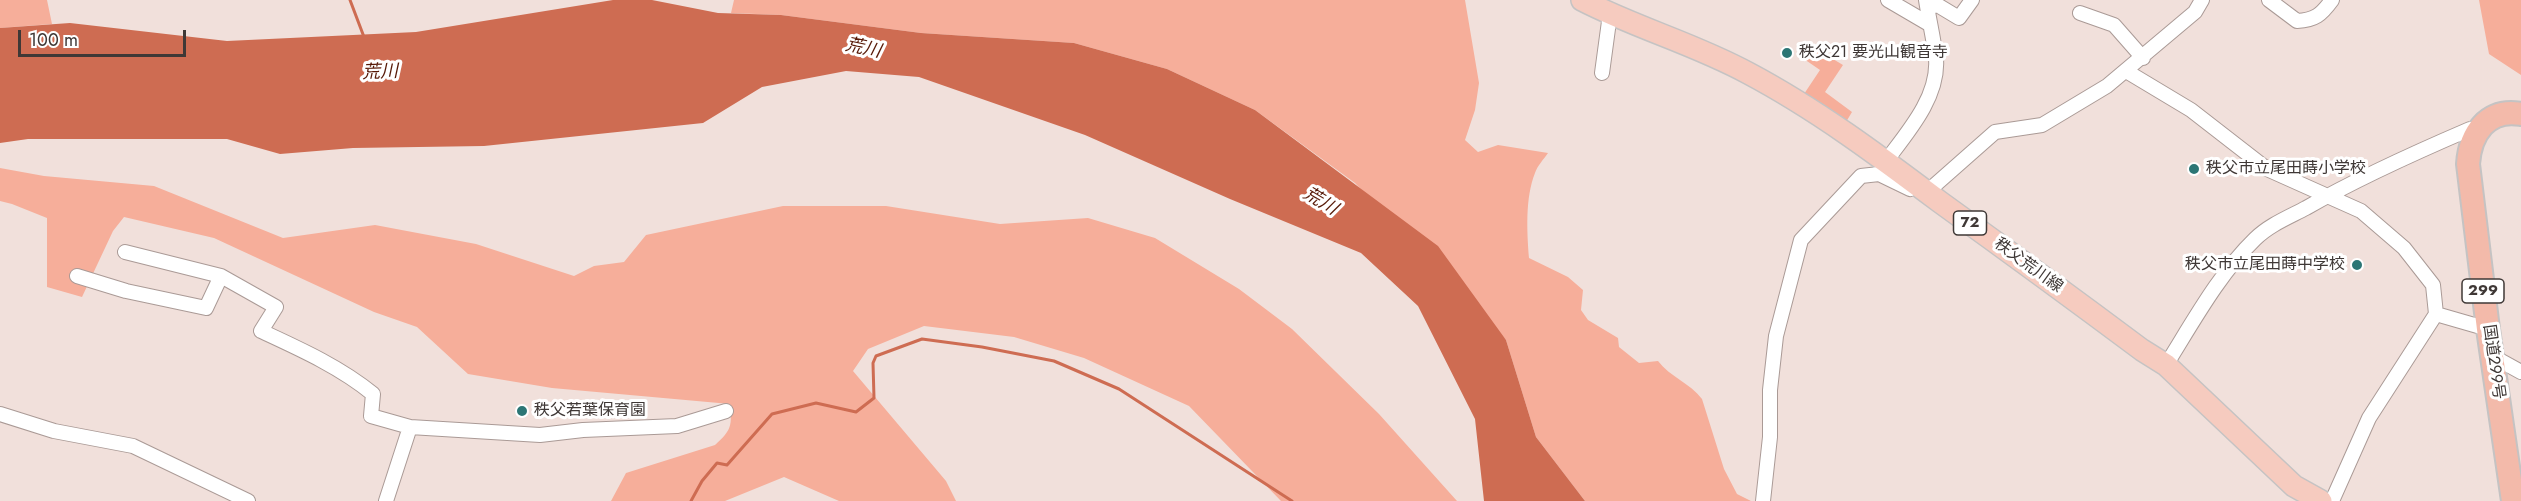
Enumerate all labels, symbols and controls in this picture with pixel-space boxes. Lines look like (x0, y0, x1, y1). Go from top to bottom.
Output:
scale bar (21, 18, 189, 56)
text: 100 m (29, 27, 78, 53)
water label: 荒川 (843, 35, 883, 63)
place label: 秩父21 要光山観音寺 (1799, 43, 1948, 63)
marker: 秩父21 要光山観音寺 (1780, 46, 1794, 60)
water label: 荒川 (362, 62, 398, 84)
place label: 秩父市立尾田蒔小学校 (2206, 159, 2366, 179)
marker: 秩父市立尾田蒔小学校 (2187, 162, 2201, 176)
water label: 荒川 (1299, 183, 1341, 221)
road number: 72 (1954, 211, 1986, 235)
street label: 秩父荒川線 (1990, 235, 2066, 297)
place label: 秩父市立尾田蒔中学校 (2185, 255, 2345, 275)
marker: 秩父市立尾田蒔中学校 (2350, 258, 2364, 272)
road number: 299 (2462, 279, 2504, 303)
street label: 国道299号 (2478, 323, 2508, 401)
place label: 秩父若葉保育園 (534, 401, 646, 421)
marker: 秩父若葉保育園 (515, 404, 529, 418)

